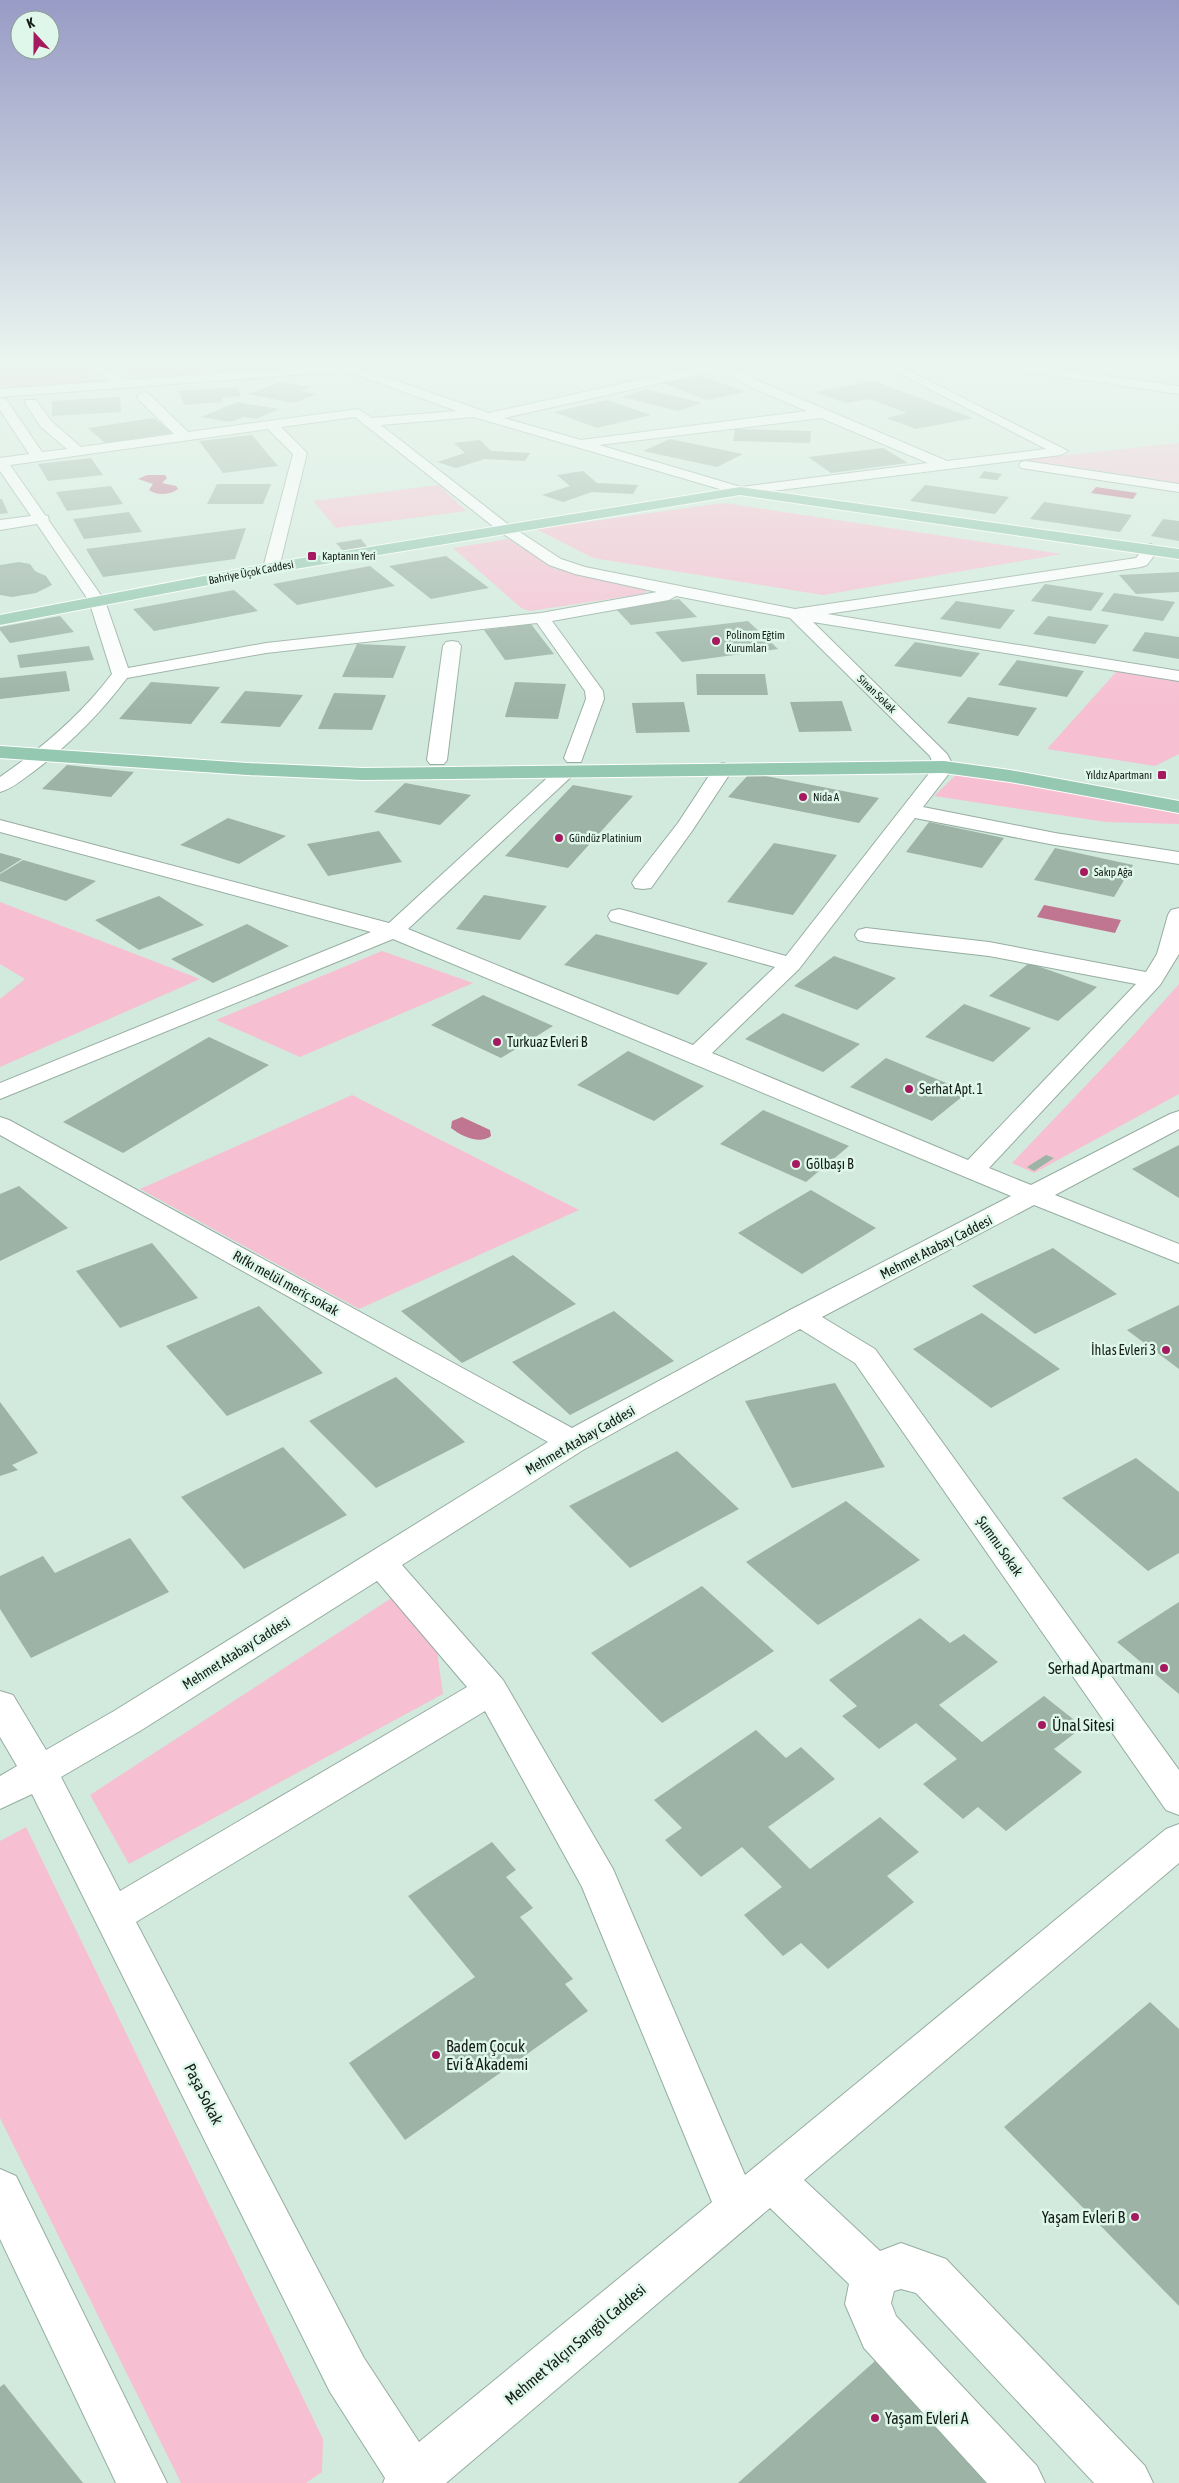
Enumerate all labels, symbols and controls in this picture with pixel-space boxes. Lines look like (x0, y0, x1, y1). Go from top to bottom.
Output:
north arrow (10, 10, 60, 60)
text: K (24, 14, 37, 32)
marker: Kaptanın Yeri (306, 550, 318, 562)
place label: Kaptanın Yeri (322, 550, 376, 562)
street label: Bahriye Üçok Caddesi (207, 558, 295, 586)
place label: Polinom Eğtim Kurumları (726, 629, 785, 654)
marker: Polinom Eğtim Kurumları (710, 635, 722, 647)
street label: Sinan Sokak (855, 673, 899, 715)
place label: Yıldız Apartmanı (1086, 769, 1152, 781)
marker: Yıldız Apartmanı (1156, 769, 1168, 781)
marker: Nida A (797, 791, 809, 803)
place label: Nida A (813, 791, 840, 803)
marker: Gündüz Platinium (553, 832, 565, 844)
place label: Gündüz Platinium (569, 832, 642, 844)
marker: Sakıp Ağa (1078, 866, 1090, 878)
place label: Sakıp Ağa (1094, 866, 1133, 878)
place label: Turkuaz Evleri B (507, 1034, 588, 1050)
marker: Turkuaz Evleri B (491, 1036, 503, 1048)
place label: Serhat Apt. 1 (919, 1081, 983, 1097)
marker: Serhat Apt. 1 (903, 1083, 915, 1095)
place label: Gölbaşı B (806, 1156, 854, 1172)
marker: Gölbaşı B (790, 1158, 802, 1170)
street label: Mehmet Atabay Caddesi (877, 1212, 995, 1282)
street label: Rıfkı melül meriç sokak (230, 1247, 342, 1319)
place label: İhlas Evleri 3 (1091, 1342, 1156, 1358)
marker: İhlas Evleri 3 (1160, 1344, 1172, 1356)
street label: Mehmet Atabay Caddesi (522, 1402, 638, 1478)
street label: Şumnu Sokak (974, 1513, 1026, 1579)
street label: Mehmet Atabay Caddesi (179, 1613, 293, 1693)
place label: Serhad Apartmanı (1048, 1659, 1154, 1678)
marker: Serhad Apartmanı (1158, 1662, 1170, 1674)
place label: Ünal Sitesi (1052, 1716, 1115, 1734)
marker: Ünal Sitesi (1036, 1719, 1048, 1731)
place label: Badem Çocuk Evi & Akademi (446, 2037, 528, 2073)
marker: Badem Çocuk Evi & Akademi (430, 2049, 442, 2061)
street label: Paşa Sokak (180, 2061, 227, 2128)
place label: Yaşam Evleri B (1042, 2208, 1125, 2227)
marker: Yaşam Evleri B (1129, 2211, 1141, 2223)
street label: Mehmet Yalçın Sarıgöl Caddesi (501, 2280, 650, 2409)
place label: Yaşam Evleri A (885, 2409, 969, 2428)
marker: Yaşam Evleri A (869, 2412, 881, 2424)

